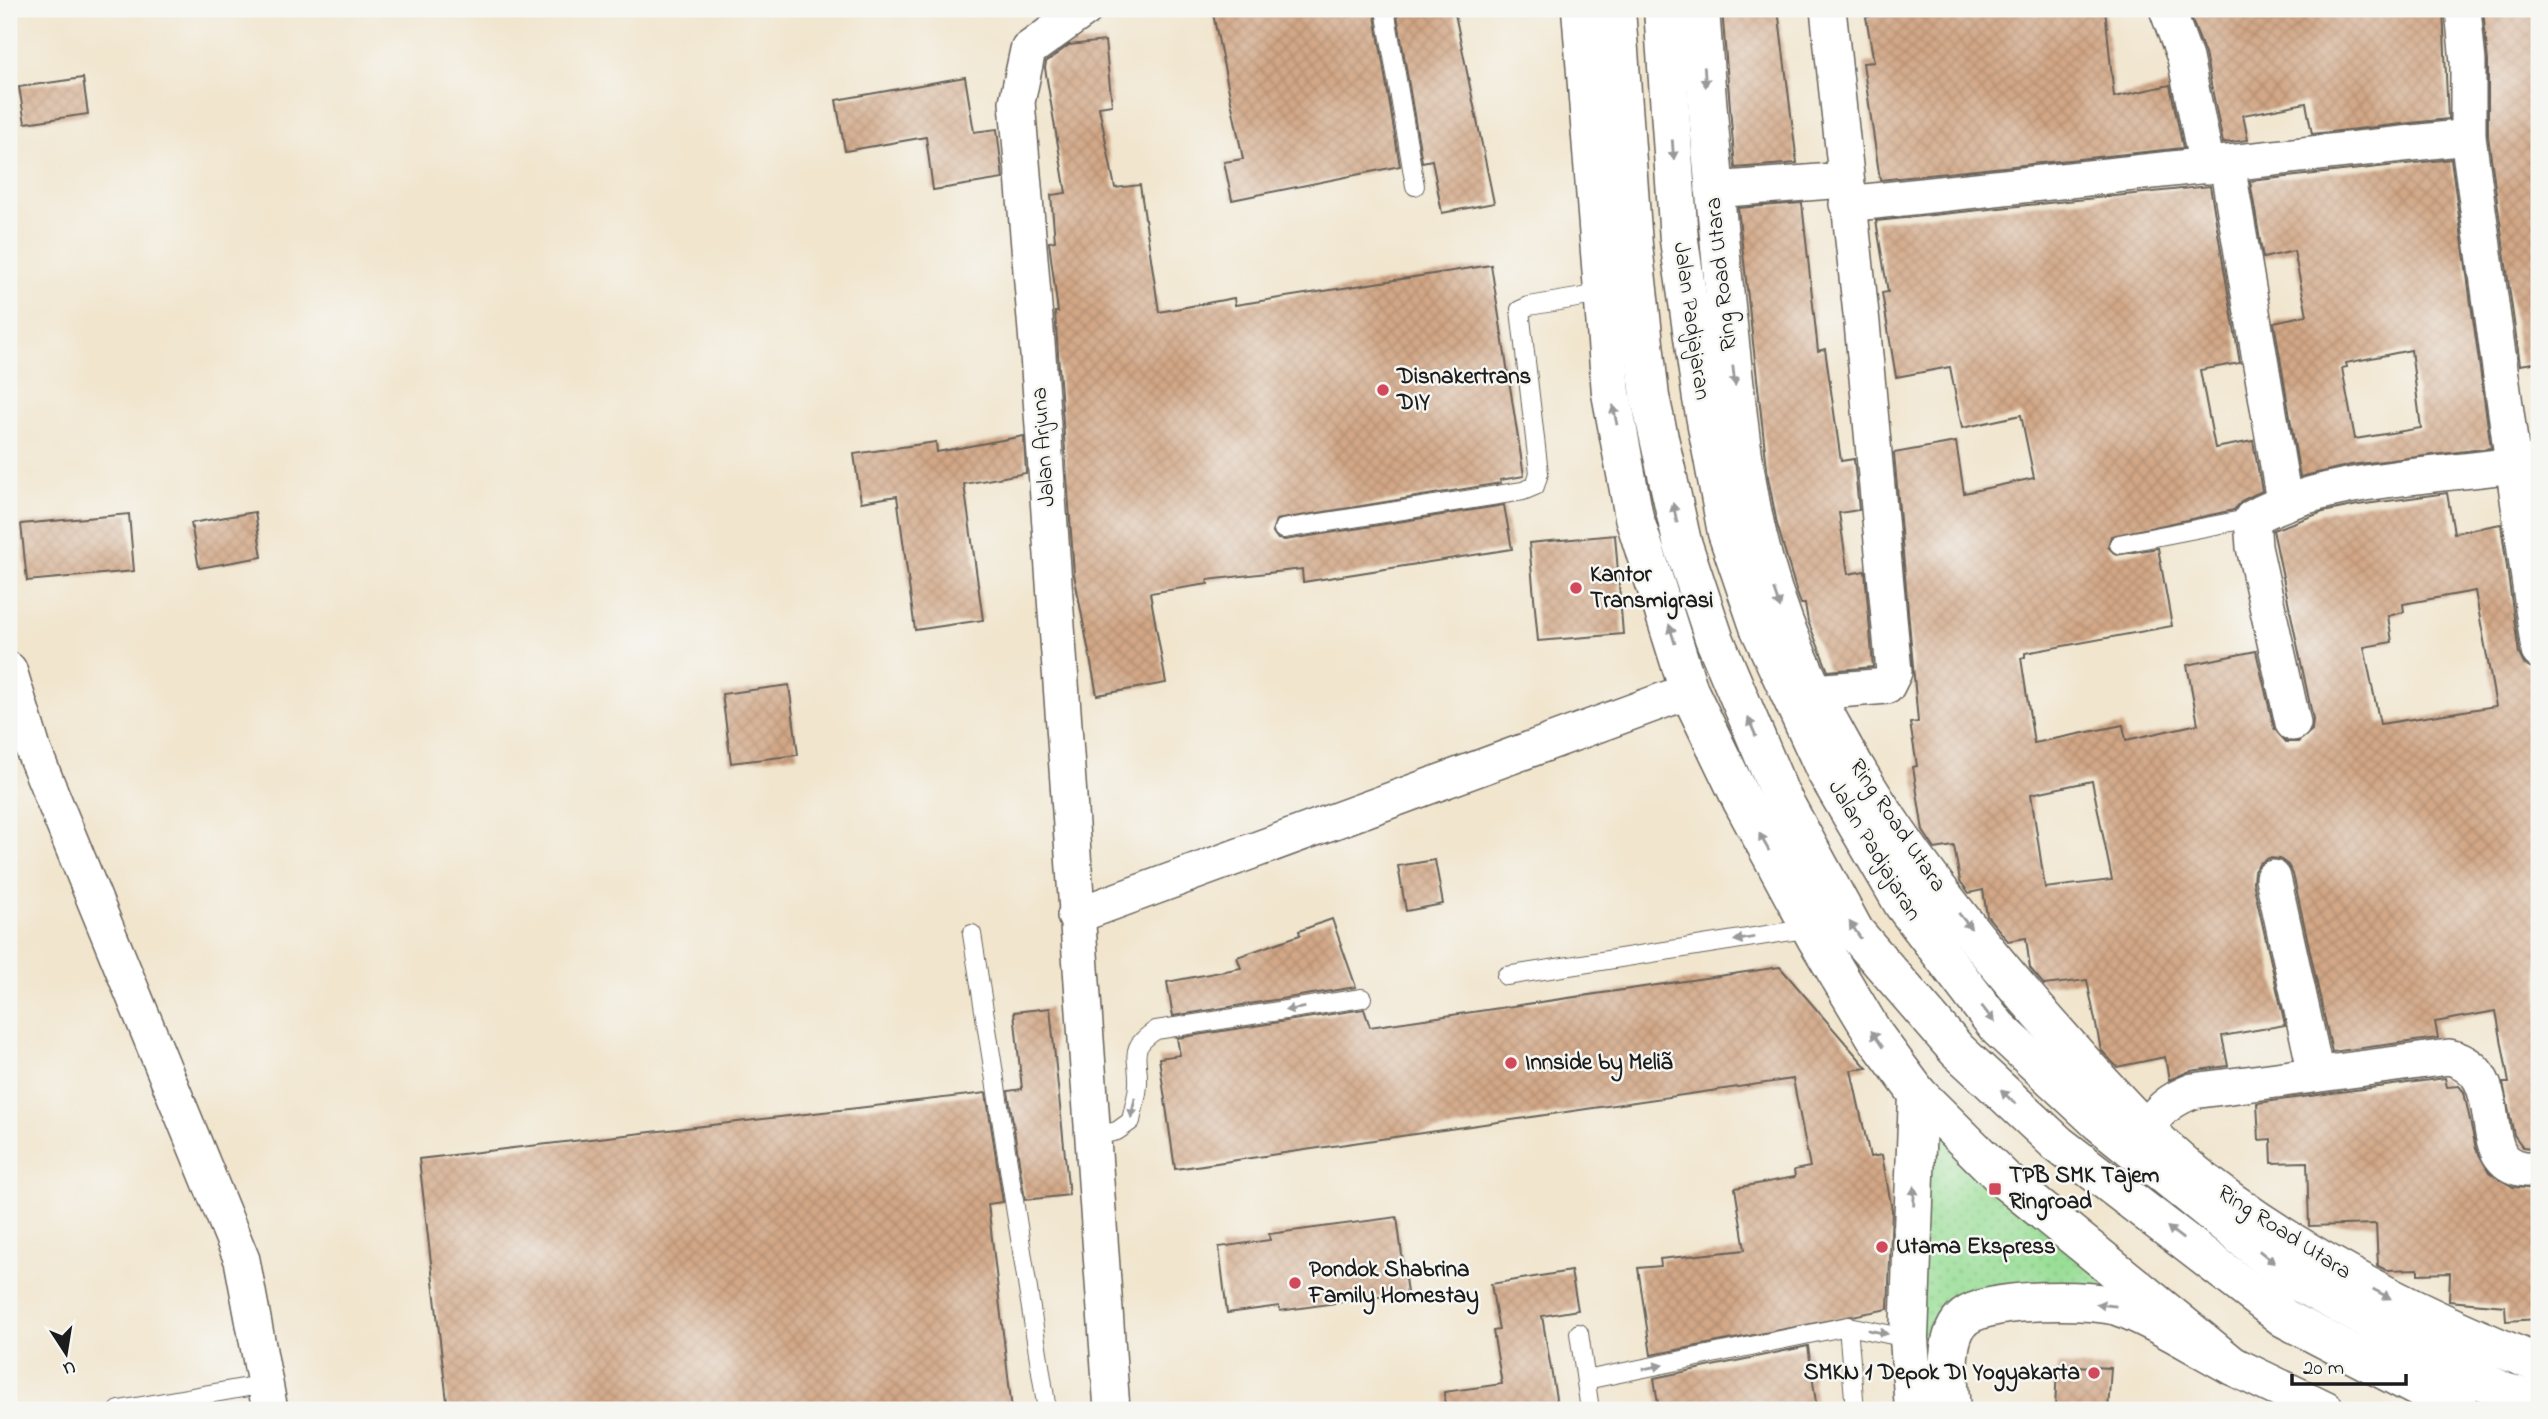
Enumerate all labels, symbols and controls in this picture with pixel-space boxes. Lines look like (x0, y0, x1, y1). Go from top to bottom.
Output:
one-way arrow (1699, 66, 1710, 88)
one-way arrow (1668, 139, 1679, 161)
street label: Ring Road Utara (1698, 195, 1747, 352)
street label: Jalan Padjajaran (1664, 240, 1718, 402)
place label: Disnakertrans DIY (1396, 361, 1532, 420)
one-way arrow (1728, 366, 1739, 388)
marker: Disnakertrans DIY (1375, 382, 1391, 398)
street label: Jalan Arjuna (1023, 386, 1065, 508)
one-way arrow (1609, 404, 1620, 426)
one-way arrow (1670, 502, 1681, 524)
place label: Kantor Transmigrasi (1590, 559, 1714, 620)
marker: Kantor Transmigrasi (1568, 580, 1584, 596)
one-way arrow (1772, 589, 1783, 610)
one-way arrow (1667, 624, 1677, 645)
one-way arrow (1746, 717, 1757, 738)
street label: Ring Road Utara (1839, 753, 1954, 900)
street label: Jalan Padjajaran (1819, 774, 1929, 928)
one-way arrow (1758, 832, 1770, 852)
one-way arrow (1957, 911, 1972, 929)
one-way arrow (1849, 920, 1862, 939)
one-way arrow (1733, 934, 1755, 945)
one-way arrow (1283, 1004, 1305, 1015)
one-way arrow (1980, 1005, 1995, 1023)
one-way arrow (1871, 1030, 1885, 1048)
place label: Innside by Meliã (1525, 1047, 1673, 1082)
marker: Innside by Meliã (1503, 1055, 1519, 1071)
one-way arrow (2000, 1090, 2017, 1106)
one-way arrow (1128, 1097, 1139, 1119)
place label: TPB SMK Tajem Ringroad (2009, 1160, 2159, 1221)
street label: Ring Road Utara (2210, 1177, 2358, 1290)
marker: TPB SMK Tajem Ringroad (1987, 1181, 2003, 1197)
one-way arrow (1909, 1185, 1920, 1207)
one-way arrow (2166, 1226, 2184, 1241)
place label: Utama Ekspress (1896, 1231, 2056, 1264)
marker: Utama Ekspress (1874, 1239, 1890, 1255)
one-way arrow (2258, 1249, 2275, 1264)
place label: Pondok Shabrina Family Homestay (1308, 1254, 1479, 1315)
marker: Pondok Shabrina Family Homestay (1287, 1275, 1303, 1291)
one-way arrow (2372, 1288, 2392, 1299)
one-way arrow (2095, 1300, 2117, 1311)
north arrow (32, 1318, 102, 1388)
one-way arrow (1867, 1327, 1889, 1338)
scale bar (2292, 1342, 2406, 1386)
text: U (60, 1353, 78, 1382)
text: 20 m (2303, 1354, 2344, 1384)
place label: SMKN 1 Depok DI Yogyakarta (1804, 1357, 2080, 1392)
one-way arrow (1642, 1361, 1664, 1372)
marker: SMKN 1 Depok DI Yogyakarta (2086, 1365, 2102, 1381)

